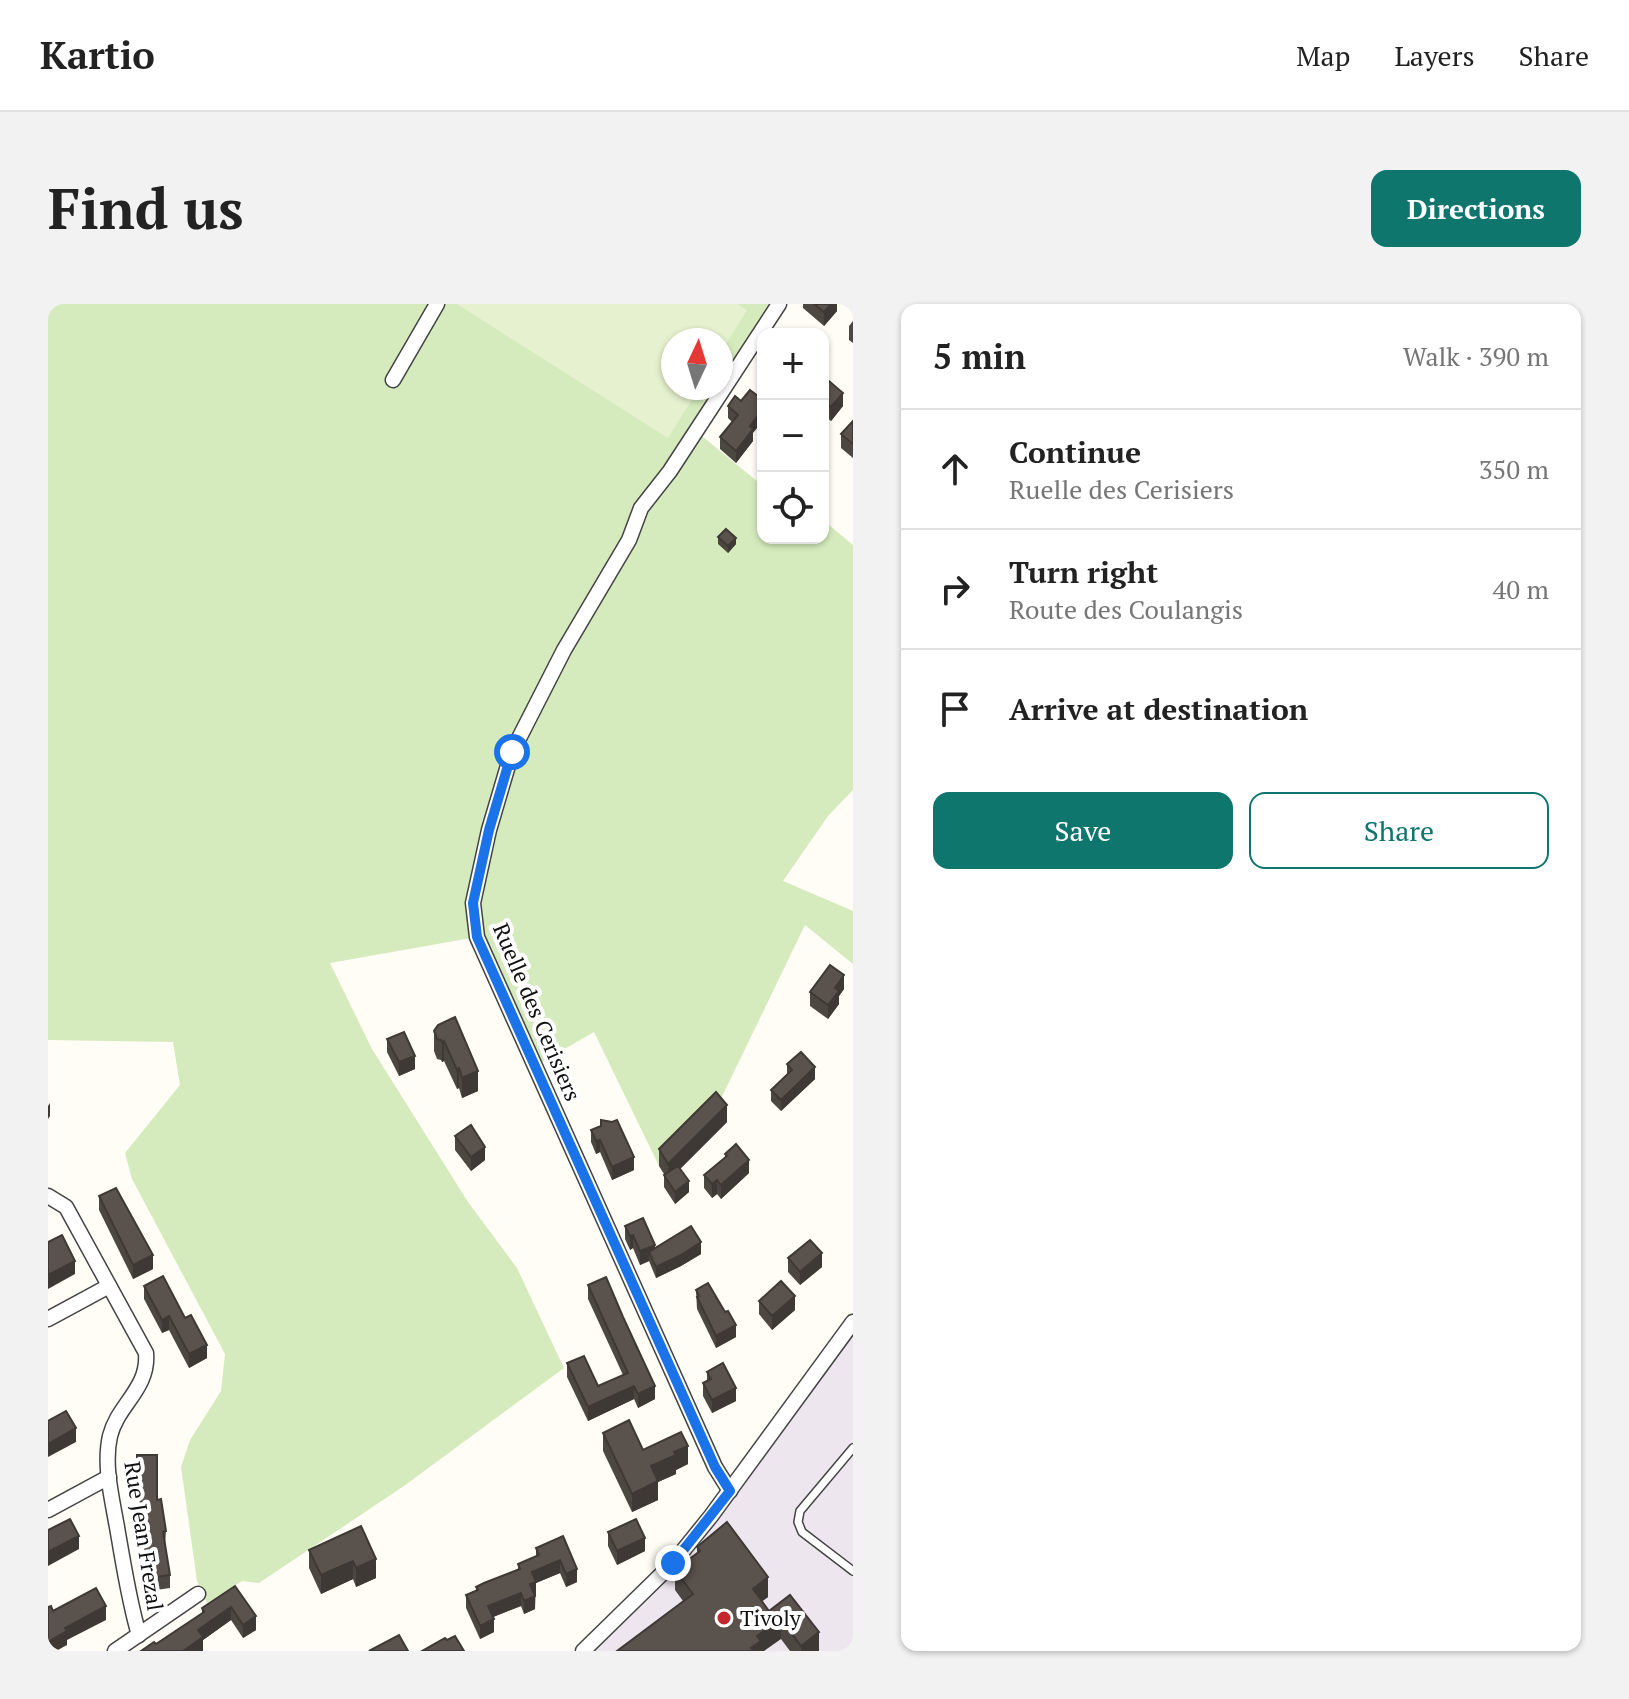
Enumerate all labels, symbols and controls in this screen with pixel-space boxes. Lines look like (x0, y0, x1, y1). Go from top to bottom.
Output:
text: Kartio (40, 30, 155, 80)
text: Map (1296, 37, 1350, 74)
text: Layers (1394, 37, 1475, 74)
text: Share (1519, 37, 1589, 74)
button: Directions (1371, 170, 1581, 247)
text: Find us (48, 171, 244, 245)
north arrow (661, 328, 733, 400)
map controls (757, 328, 829, 544)
button: + (757, 328, 829, 400)
text: 5 min (933, 334, 1026, 379)
text: Walk · 390 m (1403, 339, 1549, 373)
button: − (757, 400, 829, 472)
text: Continue (1009, 432, 1141, 472)
icon: ahead (933, 447, 977, 491)
text: 350 m (1479, 452, 1549, 486)
button: locate (757, 472, 829, 544)
text: Ruelle des Cerisiers (1009, 472, 1234, 506)
text: Turn right (1009, 552, 1158, 592)
icon: right (933, 567, 977, 611)
text: 40 m (1493, 572, 1549, 606)
text: Route des Coulangis (1009, 592, 1243, 626)
icon: arrive (933, 687, 977, 731)
text: Arrive at destination (1009, 689, 1308, 729)
route start (494, 734, 530, 770)
button: Save (933, 792, 1233, 869)
button: Share (1249, 792, 1549, 869)
street label: Ruelle des Cerisiers (487, 918, 588, 1105)
street label: Rue Jean Frezal (118, 1459, 171, 1613)
route end (655, 1545, 691, 1581)
place label: Tivoly (740, 1603, 802, 1632)
marker: Tivoly (715, 1609, 733, 1627)

